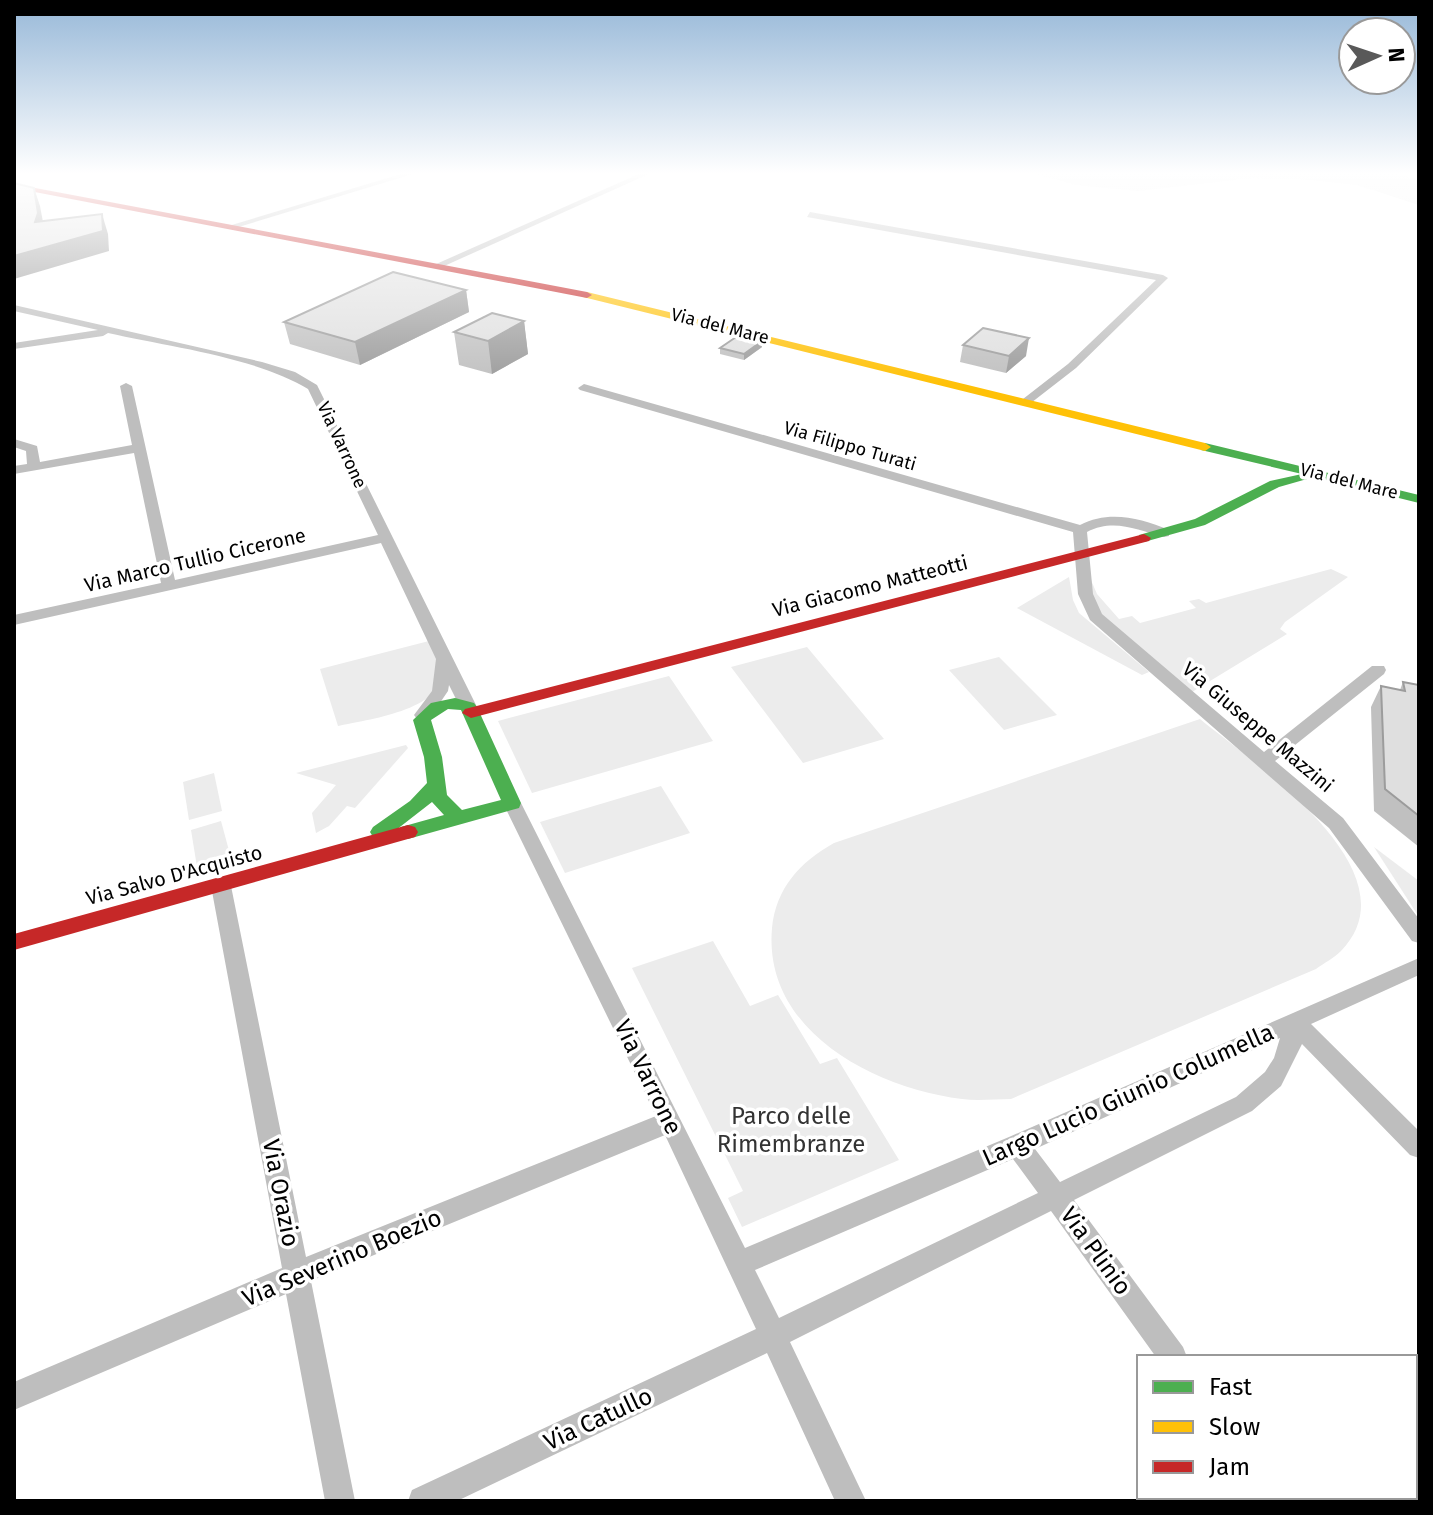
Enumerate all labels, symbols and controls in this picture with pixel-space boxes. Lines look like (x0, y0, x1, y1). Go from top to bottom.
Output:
north arrow (1337, 16, 1417, 96)
text: N (1383, 47, 1410, 63)
street label: Via del Mare (669, 303, 771, 349)
street label: Via Varrone (312, 398, 372, 492)
street label: Via Filippo Turati (781, 417, 919, 475)
street label: Via del Mare (1298, 458, 1400, 504)
street label: Via Marco Tullio Cicerone (82, 523, 308, 597)
street label: Via Giacomo Matteotti (770, 550, 970, 622)
street label: Via Giuseppe Mazzini (1178, 657, 1338, 797)
street label: Via Salvo D'Acquisto (83, 840, 265, 910)
street label: Via Varrone (608, 1015, 688, 1139)
street label: Largo Lucio Giunio Columella (978, 1018, 1278, 1172)
park label: Parco delle Rimembranze (717, 1102, 865, 1158)
street label: Via Orazio (257, 1137, 305, 1249)
street label: Via Plinio (1055, 1202, 1137, 1300)
street label: Via Severino Boezio (238, 1203, 446, 1313)
legend (1137, 1355, 1417, 1499)
text: Fast (1209, 1373, 1252, 1401)
street label: Via Catullo (539, 1382, 657, 1456)
text: Slow (1209, 1413, 1260, 1441)
text: Jam (1209, 1453, 1250, 1481)

